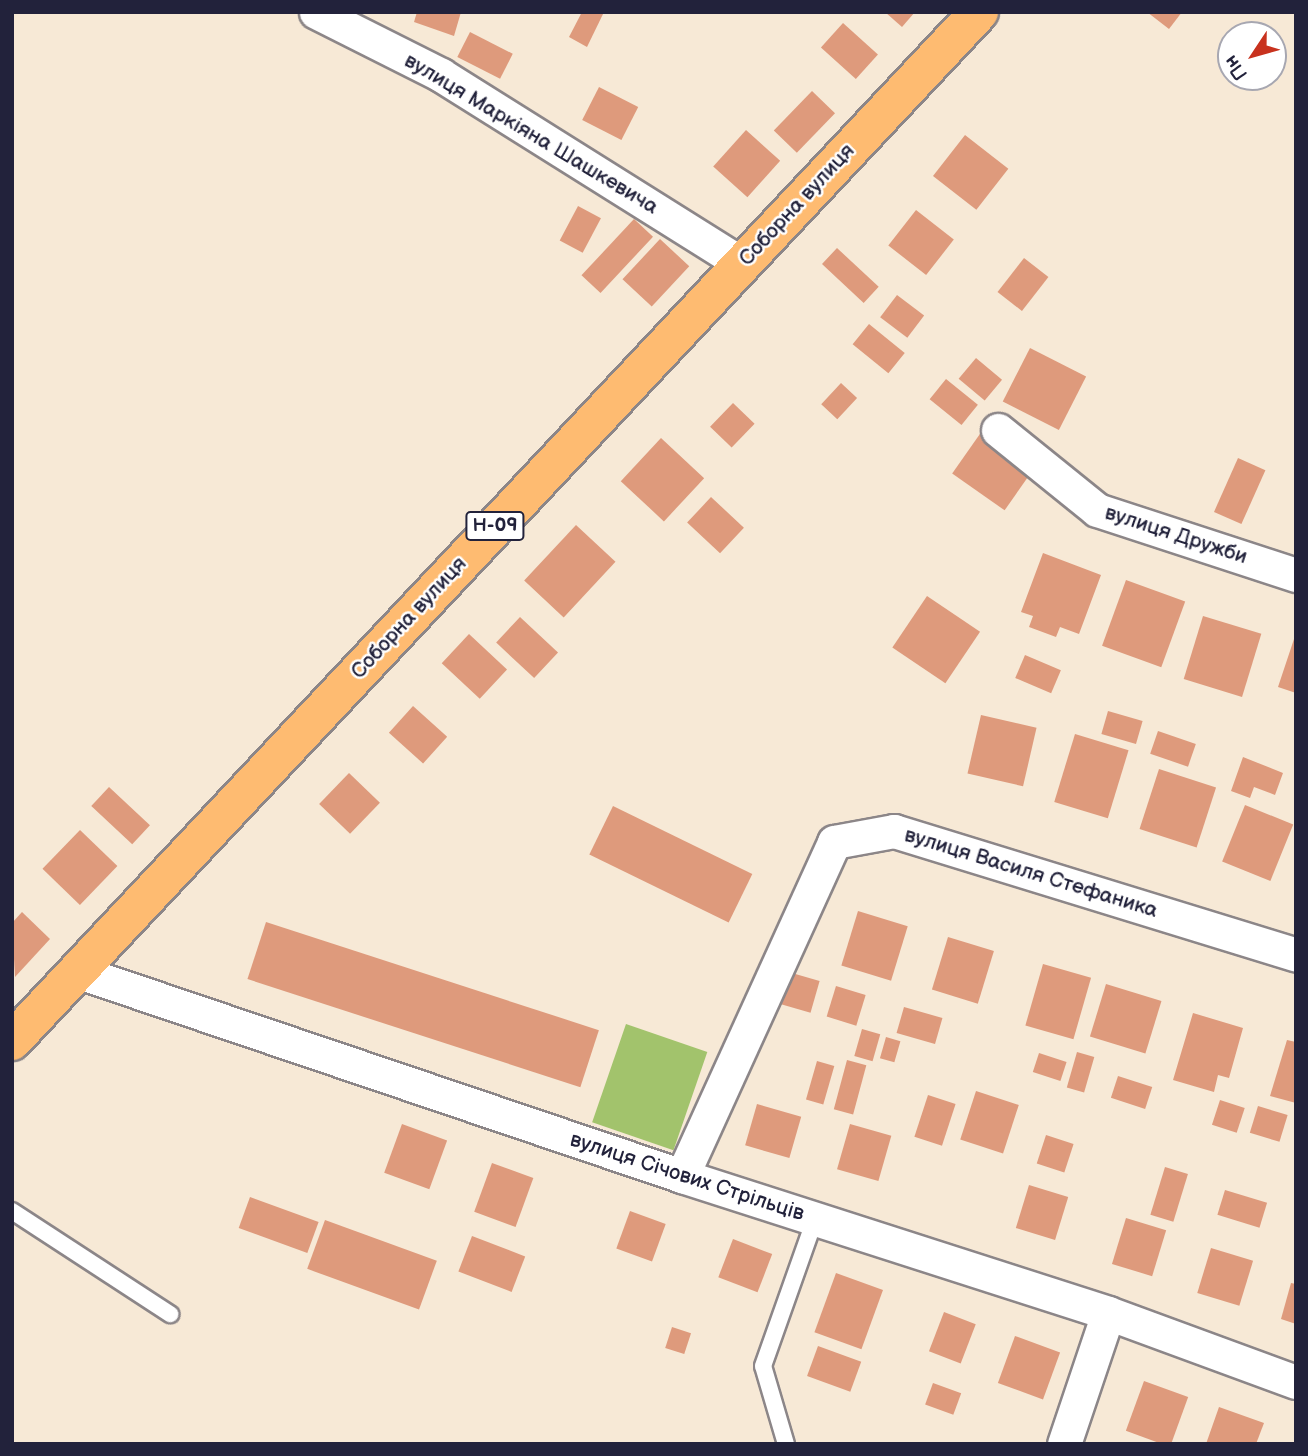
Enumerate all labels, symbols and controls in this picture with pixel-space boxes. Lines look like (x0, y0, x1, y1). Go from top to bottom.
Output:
north arrow (1217, 21, 1287, 91)
street label: вулиця Маркіяна Шашкевича (400, 48, 662, 220)
text: Пн (1219, 50, 1253, 84)
street label: Соборна вулиця (734, 139, 860, 271)
street label: вулиця Дружби (1102, 500, 1250, 570)
road number: Н-09 (465, 510, 525, 541)
street label: Соборна вулиця (346, 552, 472, 684)
street label: вулиця Василя Стефаника (901, 822, 1161, 924)
street label: вулиця Січових Стрільців (567, 1127, 807, 1227)

